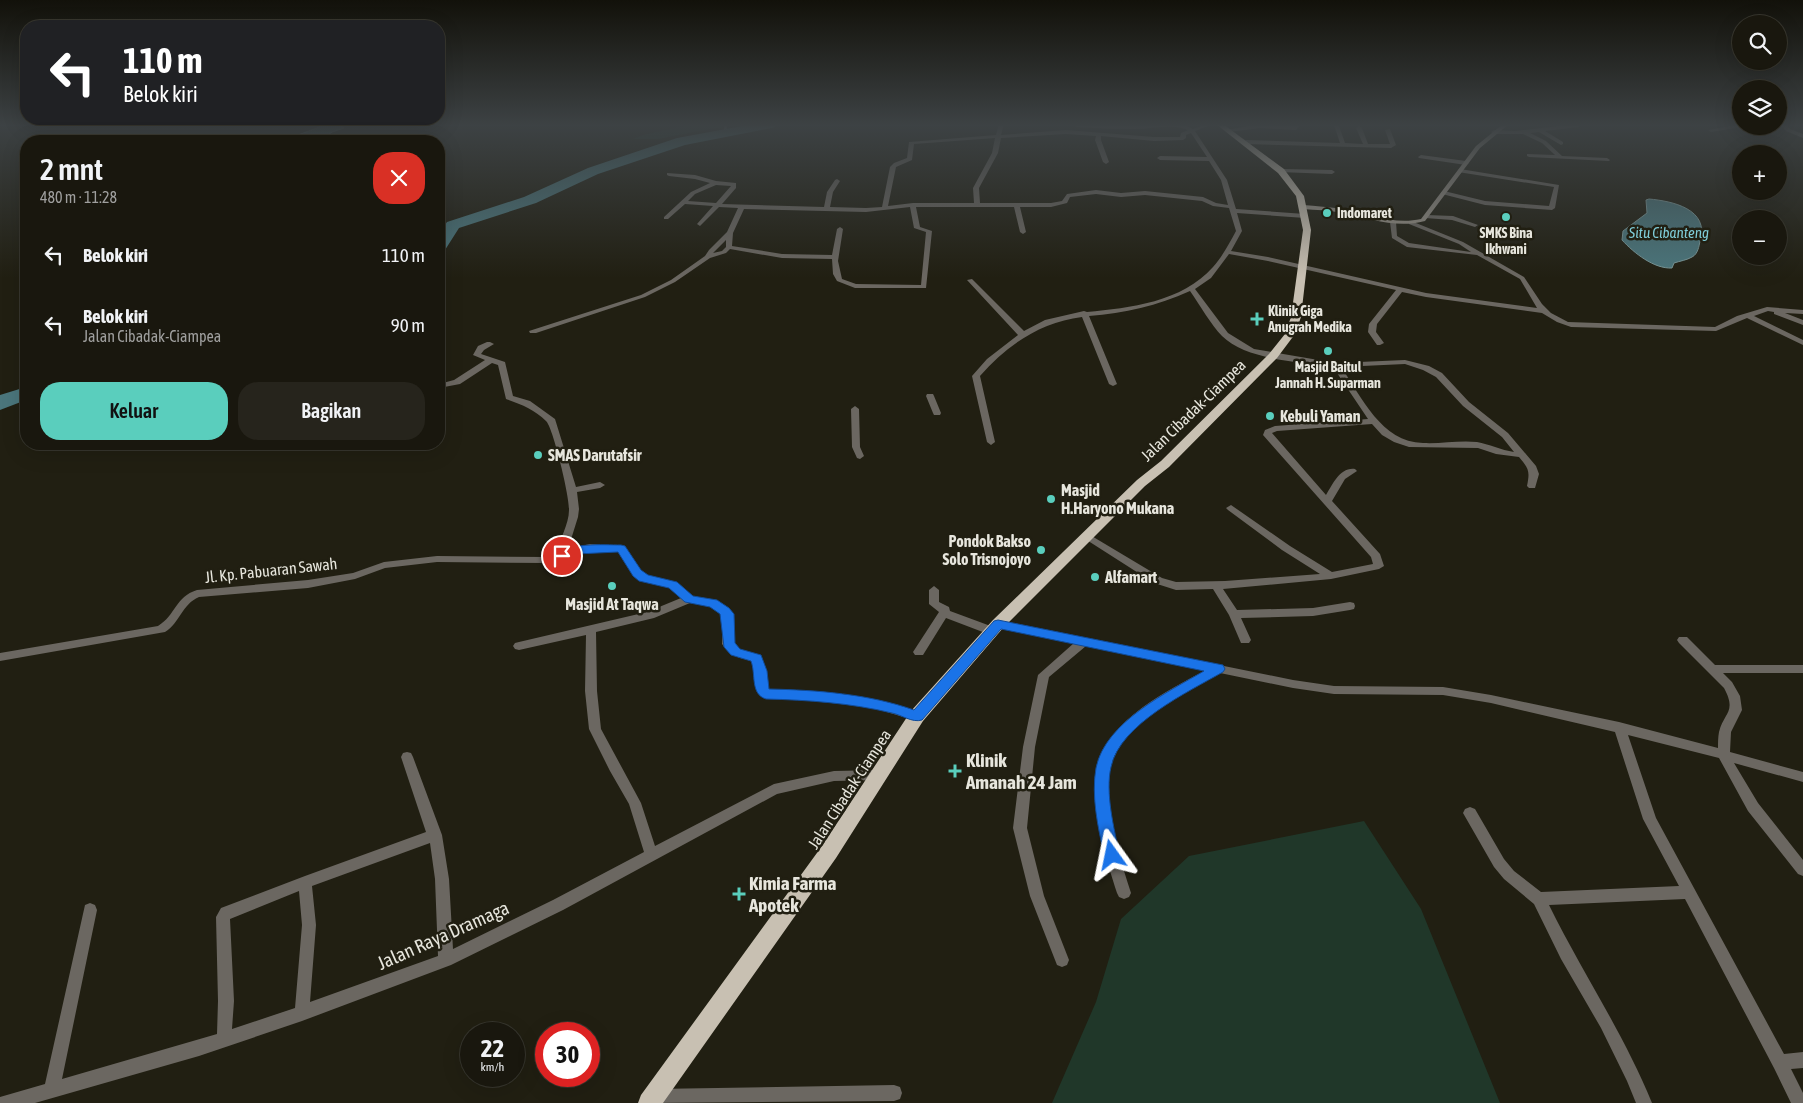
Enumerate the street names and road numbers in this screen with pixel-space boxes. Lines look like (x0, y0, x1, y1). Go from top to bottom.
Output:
street label: Jalan Cibadak-Ciampea (1137, 355, 1250, 465)
street label: Jl. Kp. Pabuaran Sawah (204, 554, 338, 587)
street label: Jalan Cibadak-Ciampea (804, 726, 895, 852)
street label: Jalan Raya Dramaga (374, 896, 512, 974)

